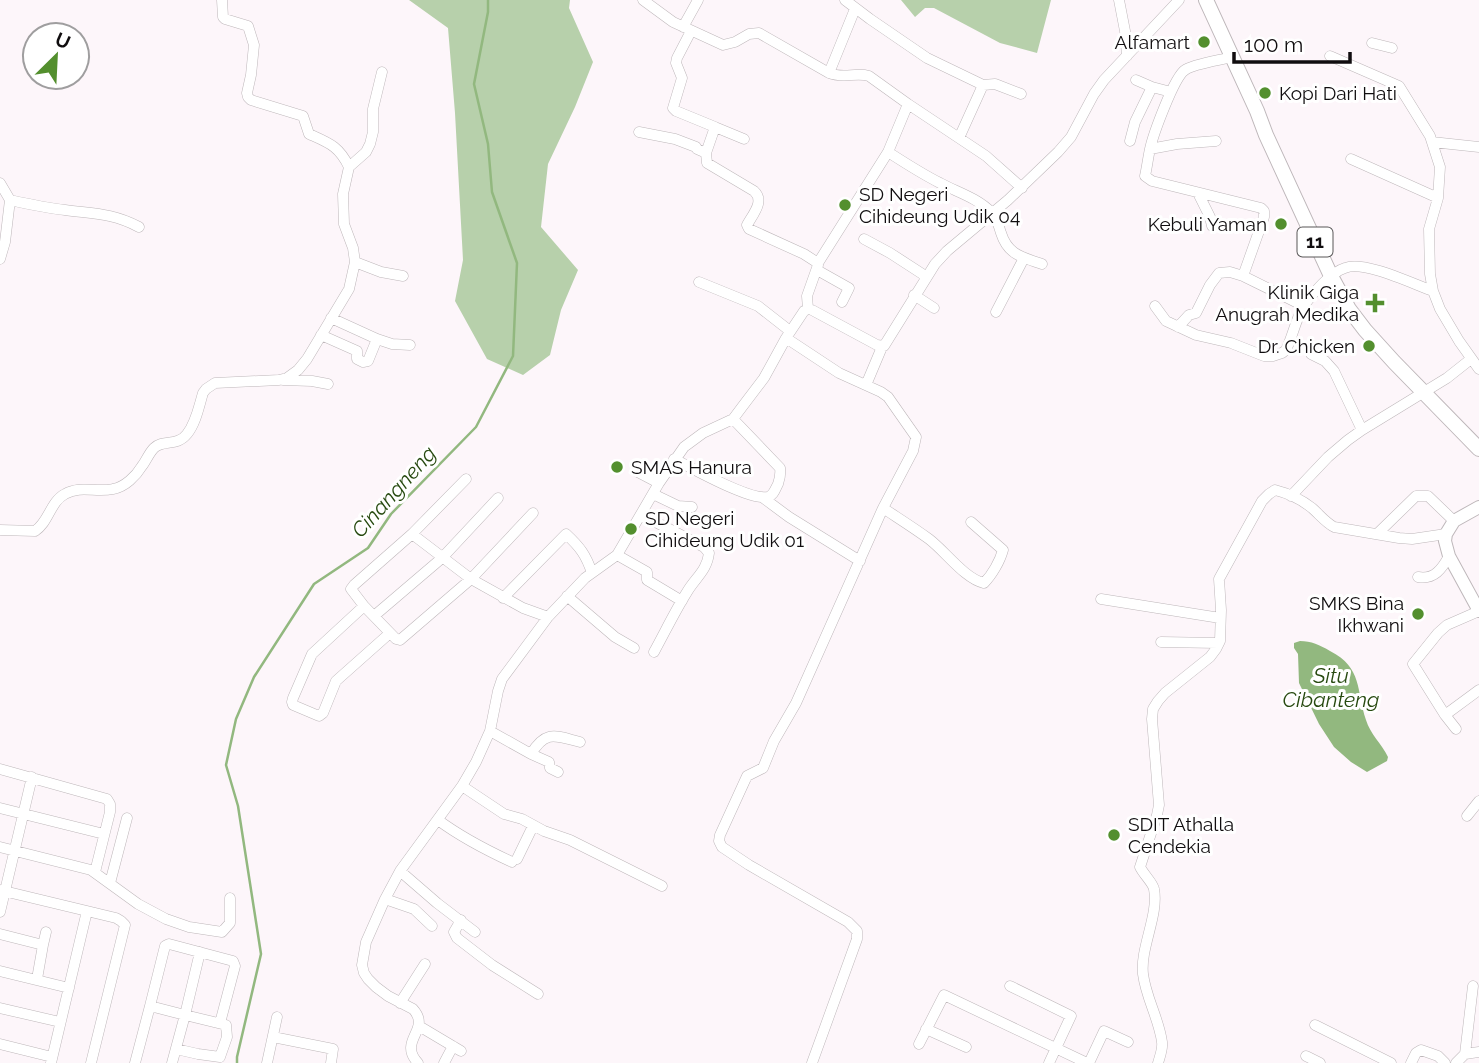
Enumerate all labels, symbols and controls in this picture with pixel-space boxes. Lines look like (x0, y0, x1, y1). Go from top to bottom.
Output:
north arrow (21, 21, 91, 91)
scale bar (1234, 21, 1350, 65)
text: U (52, 28, 74, 53)
place label: Alfamart (1115, 31, 1191, 53)
text: 100 m (1244, 32, 1303, 57)
marker: Alfamart (1196, 34, 1212, 50)
place label: Kopi Dari Hati (1279, 82, 1397, 104)
marker: Kopi Dari Hati (1257, 85, 1273, 101)
place label: SD Negeri Cihideung Udik 04 (859, 183, 1020, 227)
marker: SD Negeri Cihideung Udik 04 (837, 197, 853, 213)
place label: Kebuli Yaman (1148, 213, 1267, 235)
marker: Kebuli Yaman (1273, 216, 1289, 232)
road number: 11 (1298, 228, 1332, 256)
place label: Klinik Giga Anugrah Medika (1215, 281, 1359, 325)
marker: Klinik Giga Anugrah Medika (1365, 293, 1385, 313)
place label: Dr. Chicken (1258, 335, 1355, 357)
marker: Dr. Chicken (1361, 338, 1377, 354)
water label: Cinangneng (346, 441, 441, 542)
place label: SMAS Hanura (631, 456, 752, 478)
marker: SMAS Hanura (609, 459, 625, 475)
place label: SD Negeri Cihideung Udik 01 (645, 507, 804, 551)
marker: SD Negeri Cihideung Udik 01 (623, 521, 639, 537)
place label: SMKS Bina Ikhwani (1309, 592, 1404, 636)
marker: SMKS Bina Ikhwani (1410, 606, 1426, 622)
water label: Situ Cibanteng (1283, 663, 1379, 712)
place label: SDIT Athalla Cendekia (1128, 813, 1234, 857)
marker: SDIT Athalla Cendekia (1106, 827, 1122, 843)

